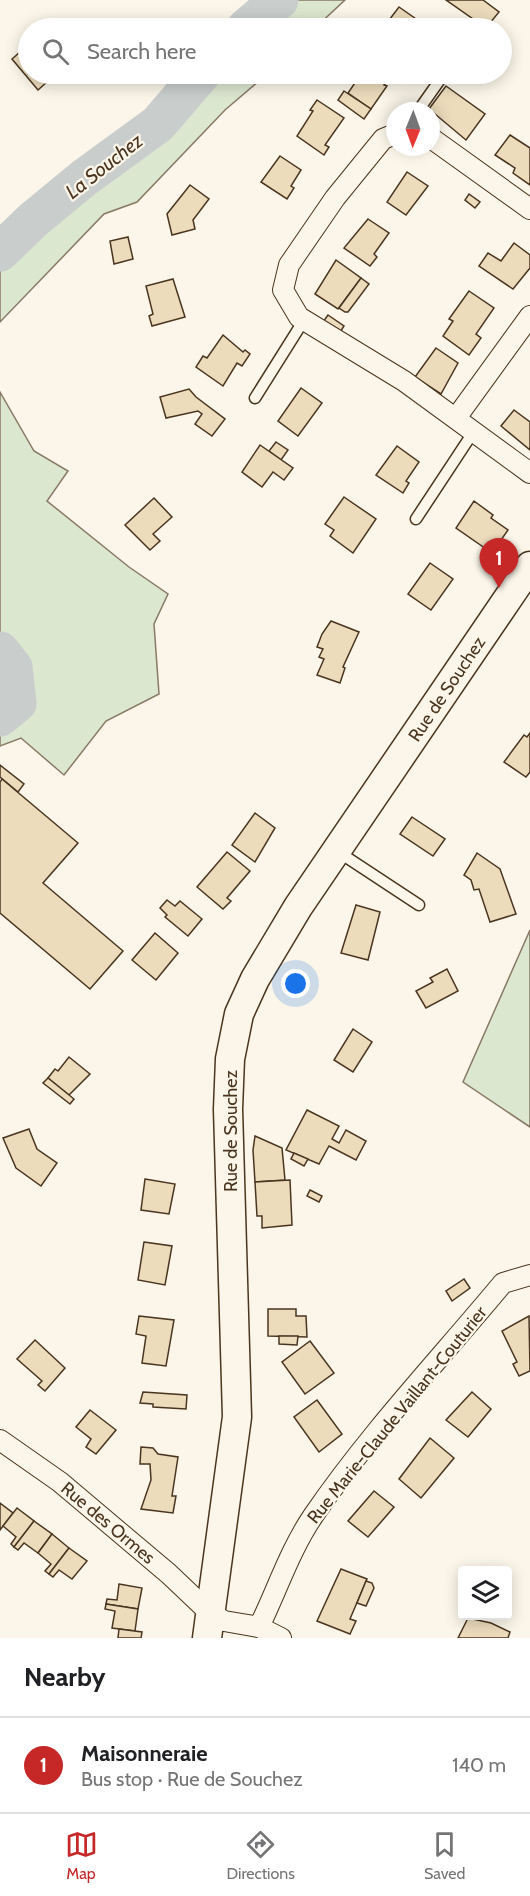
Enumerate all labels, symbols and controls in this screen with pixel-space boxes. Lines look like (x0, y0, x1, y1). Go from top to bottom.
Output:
search box (18, 18, 512, 84)
icon: search (39, 35, 72, 68)
text: Search here (87, 38, 196, 65)
north arrow (386, 102, 440, 156)
water label: La Souchez (61, 128, 148, 204)
pin: 1 (480, 538, 518, 588)
street label: Rue de Souchez (404, 632, 491, 746)
your location (281, 969, 310, 998)
street label: Rue de Souchez (220, 1069, 242, 1192)
street label: Rue Marie-Claude Vaillant-Couturier (303, 1302, 492, 1528)
street label: Rue des Ormes (57, 1477, 159, 1569)
map controls (458, 1566, 512, 1620)
button: layers (458, 1566, 512, 1620)
text: Nearby (24, 1661, 105, 1693)
text: Maisonneraie (81, 1740, 208, 1767)
text: 1 (40, 1753, 47, 1777)
text: 140 m (452, 1753, 506, 1777)
text: Bus stop · Rue de Souchez (81, 1767, 303, 1791)
tab: Map (65, 1828, 98, 1883)
tab: Directions (227, 1828, 295, 1883)
tab: Saved (424, 1828, 465, 1883)

